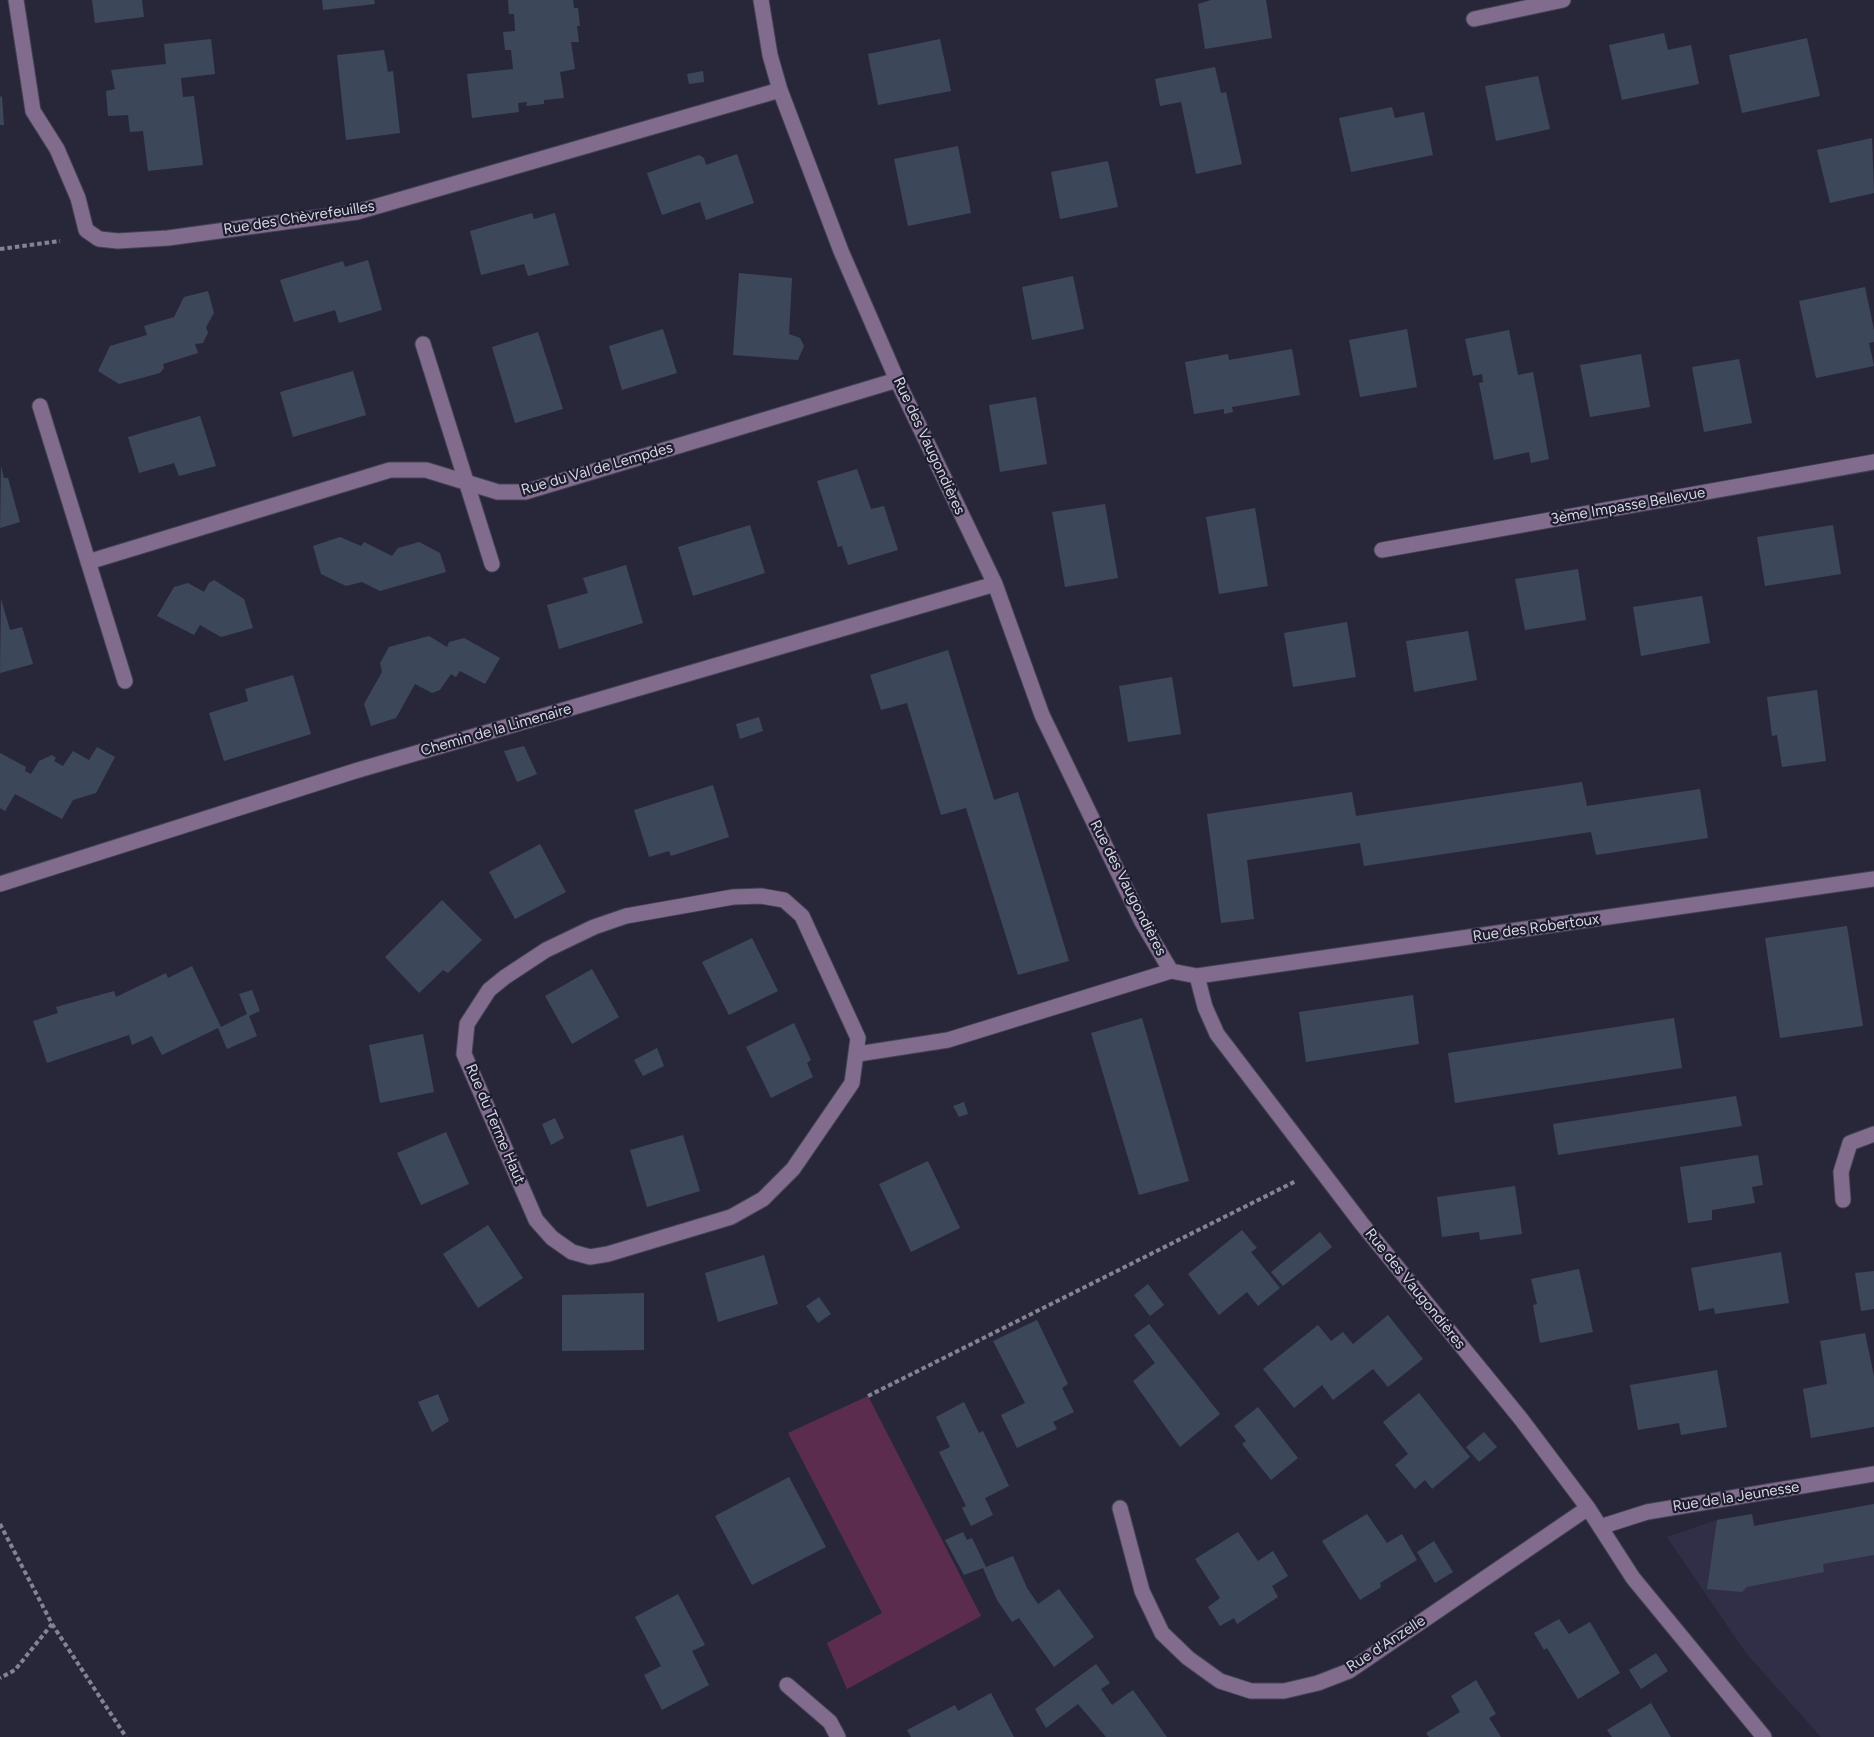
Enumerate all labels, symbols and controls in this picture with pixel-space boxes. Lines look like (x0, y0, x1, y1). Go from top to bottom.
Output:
street label: Rue des Chèvrefeuilles (222, 197, 376, 239)
street label: Rue des Vaugondières (889, 374, 969, 518)
street label: Rue du Val de Lempdes (519, 439, 675, 499)
street label: 3ème Impasse Bellevue (1549, 484, 1707, 528)
street label: Chemin de la Limenaire (419, 700, 573, 760)
street label: Rue des Vaugondières (1086, 817, 1170, 959)
street label: Rue des Robertoux (1472, 910, 1600, 946)
street label: Rue du Terme Haut (462, 1061, 528, 1187)
street label: Rue des Vaugondières (1361, 1225, 1469, 1353)
street label: Rue de la Jeunesse (1671, 1478, 1801, 1516)
street label: Rue d'Anzelle (1343, 1612, 1429, 1676)

